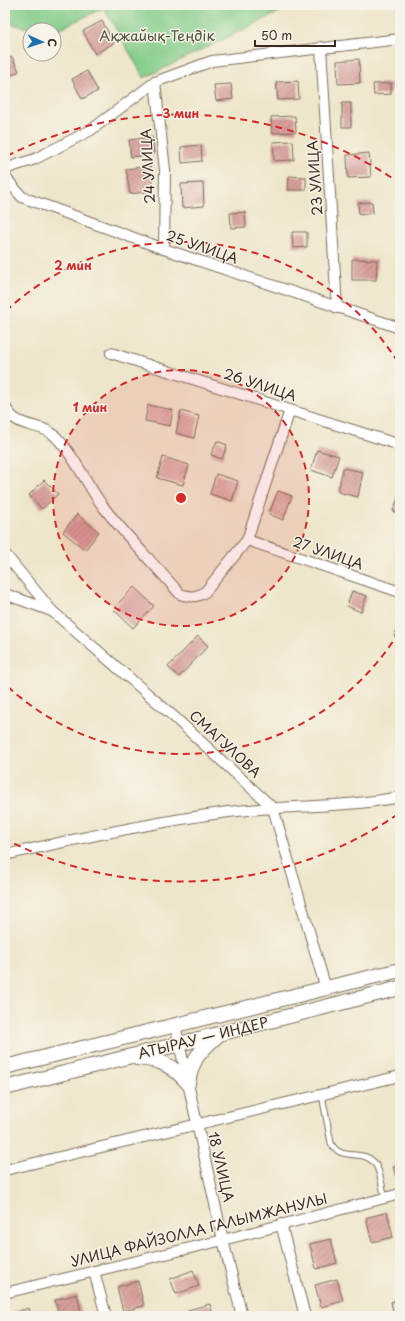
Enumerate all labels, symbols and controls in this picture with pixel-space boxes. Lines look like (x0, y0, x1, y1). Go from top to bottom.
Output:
north arrow (22, 22, 62, 62)
scale bar (255, 22, 335, 48)
park label: Ақжайық-Теңдік (99, 25, 215, 46)
text: 50 m (261, 26, 292, 44)
text: С (44, 38, 61, 47)
text: 3 мин (163, 104, 200, 122)
street label: 24 УЛИЦА (135, 128, 160, 204)
street label: 23 УЛИЦА (301, 139, 328, 216)
street label: 25 УЛИЦА (163, 224, 241, 269)
text: 2 мин (54, 256, 92, 274)
street label: 26 УЛИЦА (221, 363, 300, 406)
text: 1 мин (73, 398, 108, 416)
centre of rings (174, 491, 188, 505)
street label: 27 УЛИЦА (290, 531, 367, 575)
street label: СМАГУЛОВА (185, 705, 266, 782)
street label: АТЫРАУ — ИНДЕР (136, 1011, 271, 1064)
street label: 18 УЛИЦА (203, 1130, 240, 1204)
street label: УЛИЦА ФАЙЗОЛЛА ГАЛЫМЖАНУЛЫ (68, 1187, 329, 1272)

